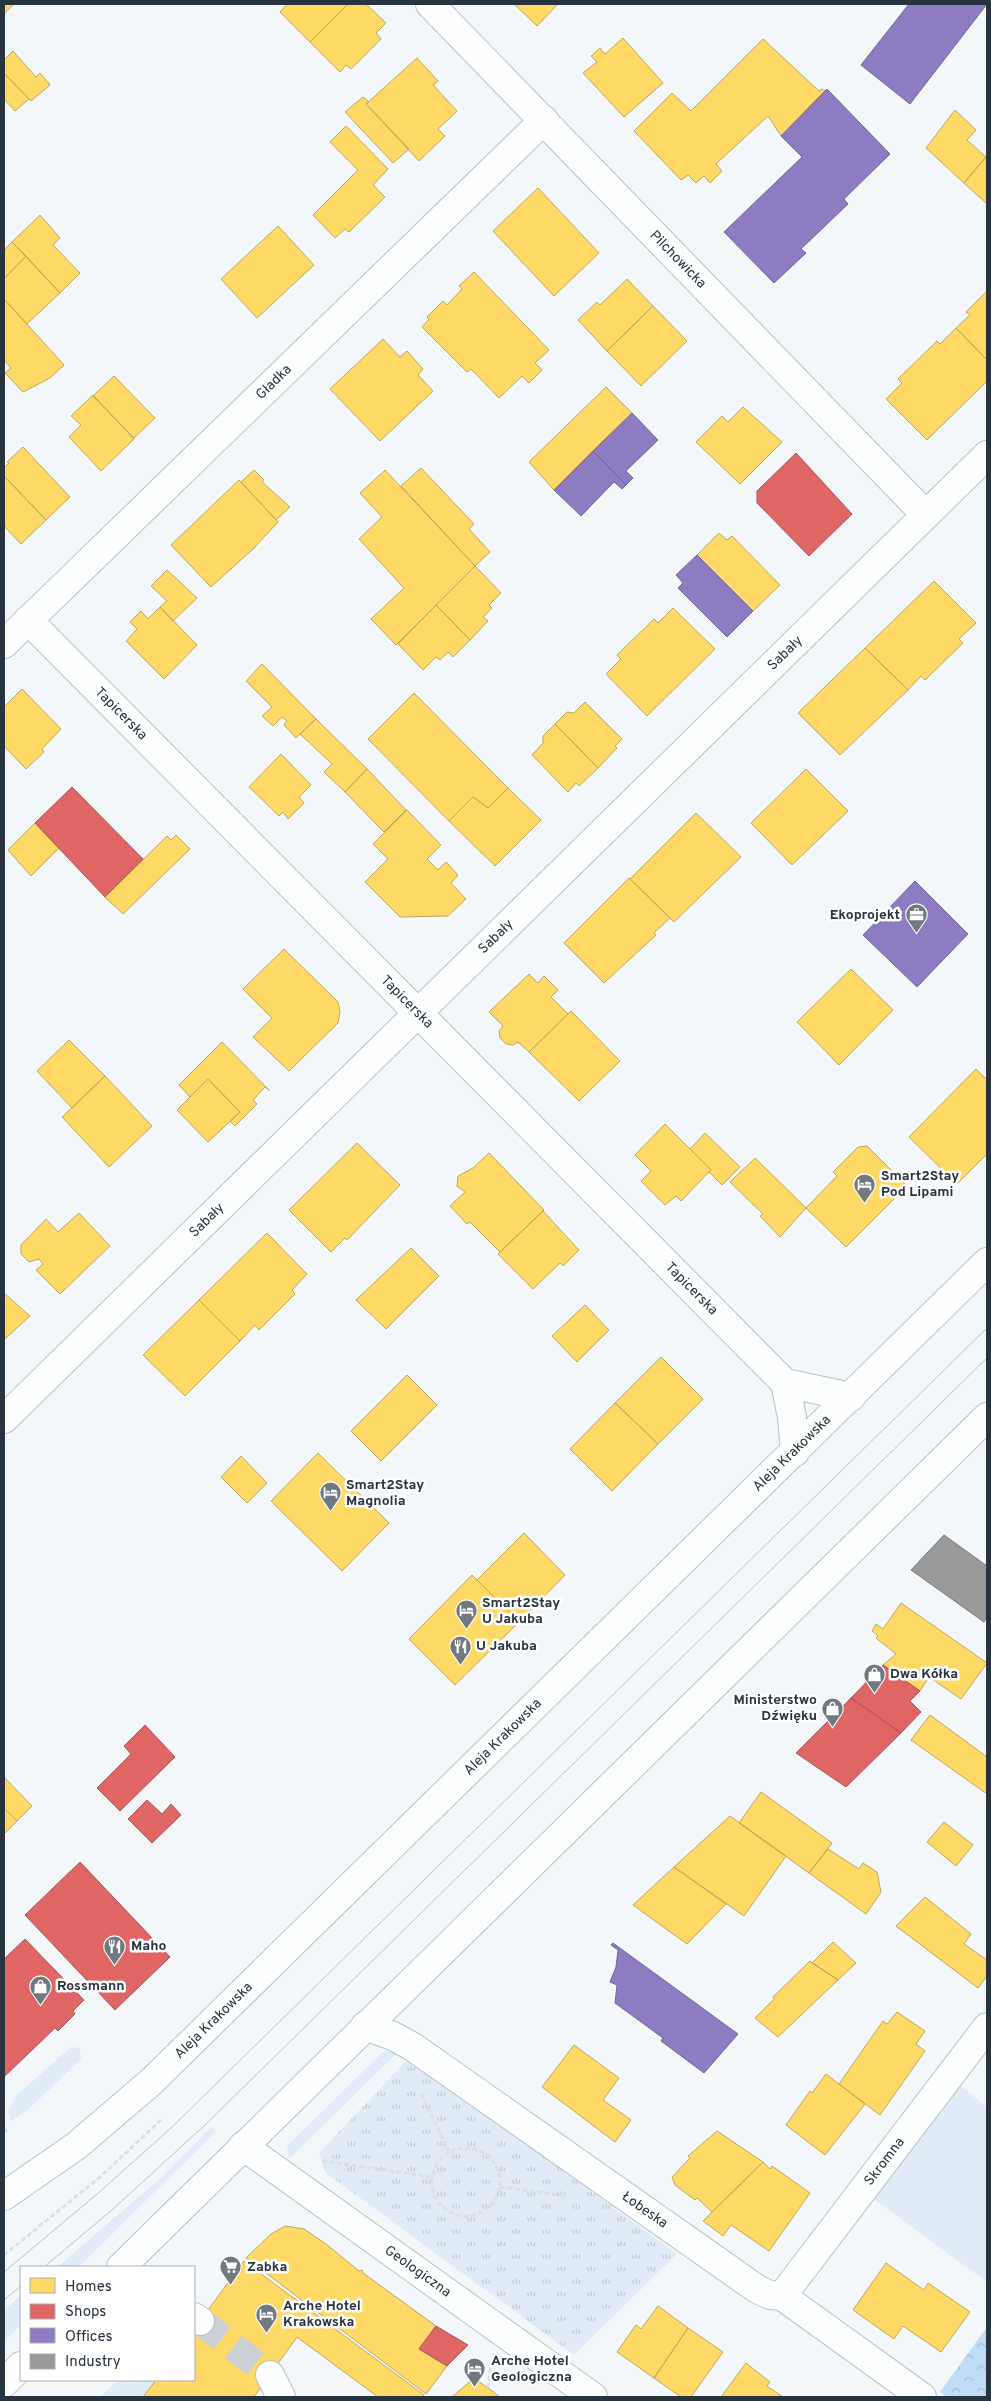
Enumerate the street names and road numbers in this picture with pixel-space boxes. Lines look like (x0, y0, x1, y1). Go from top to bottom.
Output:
street label: Pilchowicka (646, 227, 710, 292)
street label: Gładka (252, 361, 295, 403)
street label: Sabały (764, 632, 806, 674)
street label: Tapicerska (91, 684, 151, 744)
street label: Sabały (475, 916, 517, 957)
street label: Tapicerska (377, 972, 437, 1032)
street label: Sabały (186, 1199, 228, 1241)
street label: Tapicerska (662, 1259, 721, 1319)
street label: Aleja Krakowska (749, 1411, 834, 1495)
street label: Aleja Krakowska (460, 1695, 545, 1779)
street label: Aleja Krakowska (171, 1979, 256, 2063)
street label: Skromna (861, 2134, 908, 2189)
street label: Łobeska (619, 2188, 671, 2232)
street label: Geologiczna (381, 2242, 454, 2301)

